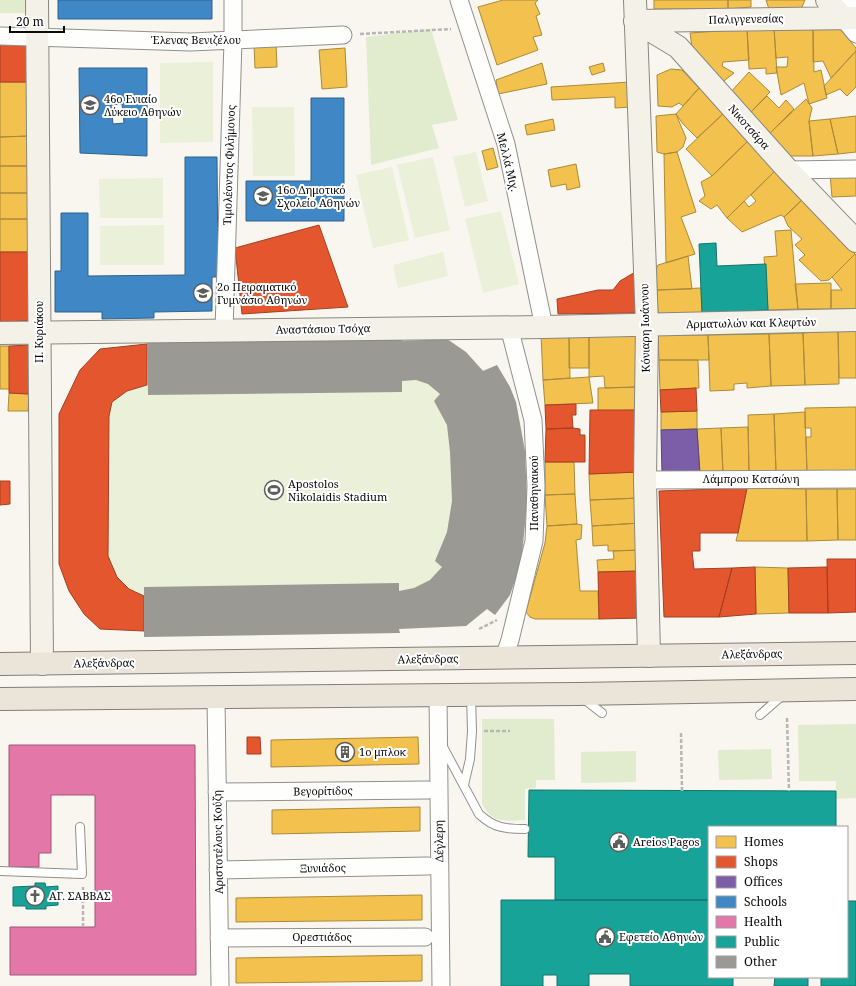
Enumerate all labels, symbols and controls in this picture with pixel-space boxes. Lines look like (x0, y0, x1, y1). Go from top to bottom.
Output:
scale bar (10, 8, 64, 34)
street label: Παλιγγενεσίας (708, 10, 784, 27)
text: 20 m (16, 13, 44, 30)
street label: Έλενας Βενιζέλου (150, 32, 241, 47)
place label: 46ο Ενιαίο Λύκειο Αθηνών (104, 91, 182, 119)
school or university icon: 46ο Ενιαίο Λύκειο Αθηνών (79, 94, 101, 116)
street label: Νικοτσάρα (725, 101, 774, 152)
street label: Τιμoλέοντος Φιλήμονος (219, 105, 238, 225)
street label: Μελλά Μιχ. (494, 131, 523, 193)
place label: 16ο Δημοτικό Σχολείο Αθηνών (277, 182, 360, 210)
school or university icon: 16ο Δημοτικό Σχολείο Αθηνών (252, 185, 274, 207)
place label: 2ο Πειραματικό Γυμνάσιο Αθηνών (217, 279, 307, 307)
school or university icon: 2ο Πειραματικό Γυμνάσιο Αθηνών (192, 282, 214, 304)
street label: Κόνιαρη Ιωάννου (636, 283, 653, 373)
street label: Π. Κυριάκου (31, 301, 46, 363)
street label: Αρματωλών και Κλεφτών (686, 314, 816, 331)
street label: Αναστάσιου Τσόχα (276, 320, 370, 337)
street label: Παναθηναικού (526, 455, 541, 531)
street label: Λάμπρου Κατσώνη (703, 471, 799, 486)
place label: Apostolos Nikolaidis Stadium (288, 476, 388, 504)
sports icon: Apostolos Nikolaidis Stadium (263, 479, 285, 501)
street label: Αλεξάνδρας (721, 645, 783, 662)
street label: Αλεξάνδρας (397, 650, 459, 667)
street label: Αλεξάνδρας (73, 654, 135, 671)
building icon: 1ο μπλοκ (334, 741, 356, 763)
place label: 1ο μπλοκ (359, 744, 406, 759)
street label: Βεγορίτιδος (293, 782, 353, 799)
street label: Αριστοτέλους Κούζη (209, 790, 226, 894)
street label: Δέγλερη (431, 820, 446, 862)
legend (708, 826, 848, 978)
public building icon: Areios Pagos (608, 831, 630, 853)
text: Homes (744, 833, 784, 850)
place label: Areios Pagos (633, 834, 700, 849)
text: Shops (744, 853, 778, 870)
street label: Ξυνιάδος (300, 860, 346, 875)
text: Offices (744, 873, 783, 890)
church icon: ΑΓ. ΣΑΒΒΑΣ (24, 885, 46, 907)
place label: ΑΓ. ΣΑΒΒΑΣ (49, 888, 111, 903)
text: Schools (744, 893, 787, 910)
text: Health (744, 913, 783, 930)
public building icon: Εφετείο Αθηνών (594, 926, 616, 948)
street label: Ορεστιάδος (292, 929, 352, 944)
place label: Εφετείο Αθηνών (619, 929, 703, 944)
text: Public (744, 933, 780, 950)
text: Other (744, 953, 777, 970)

